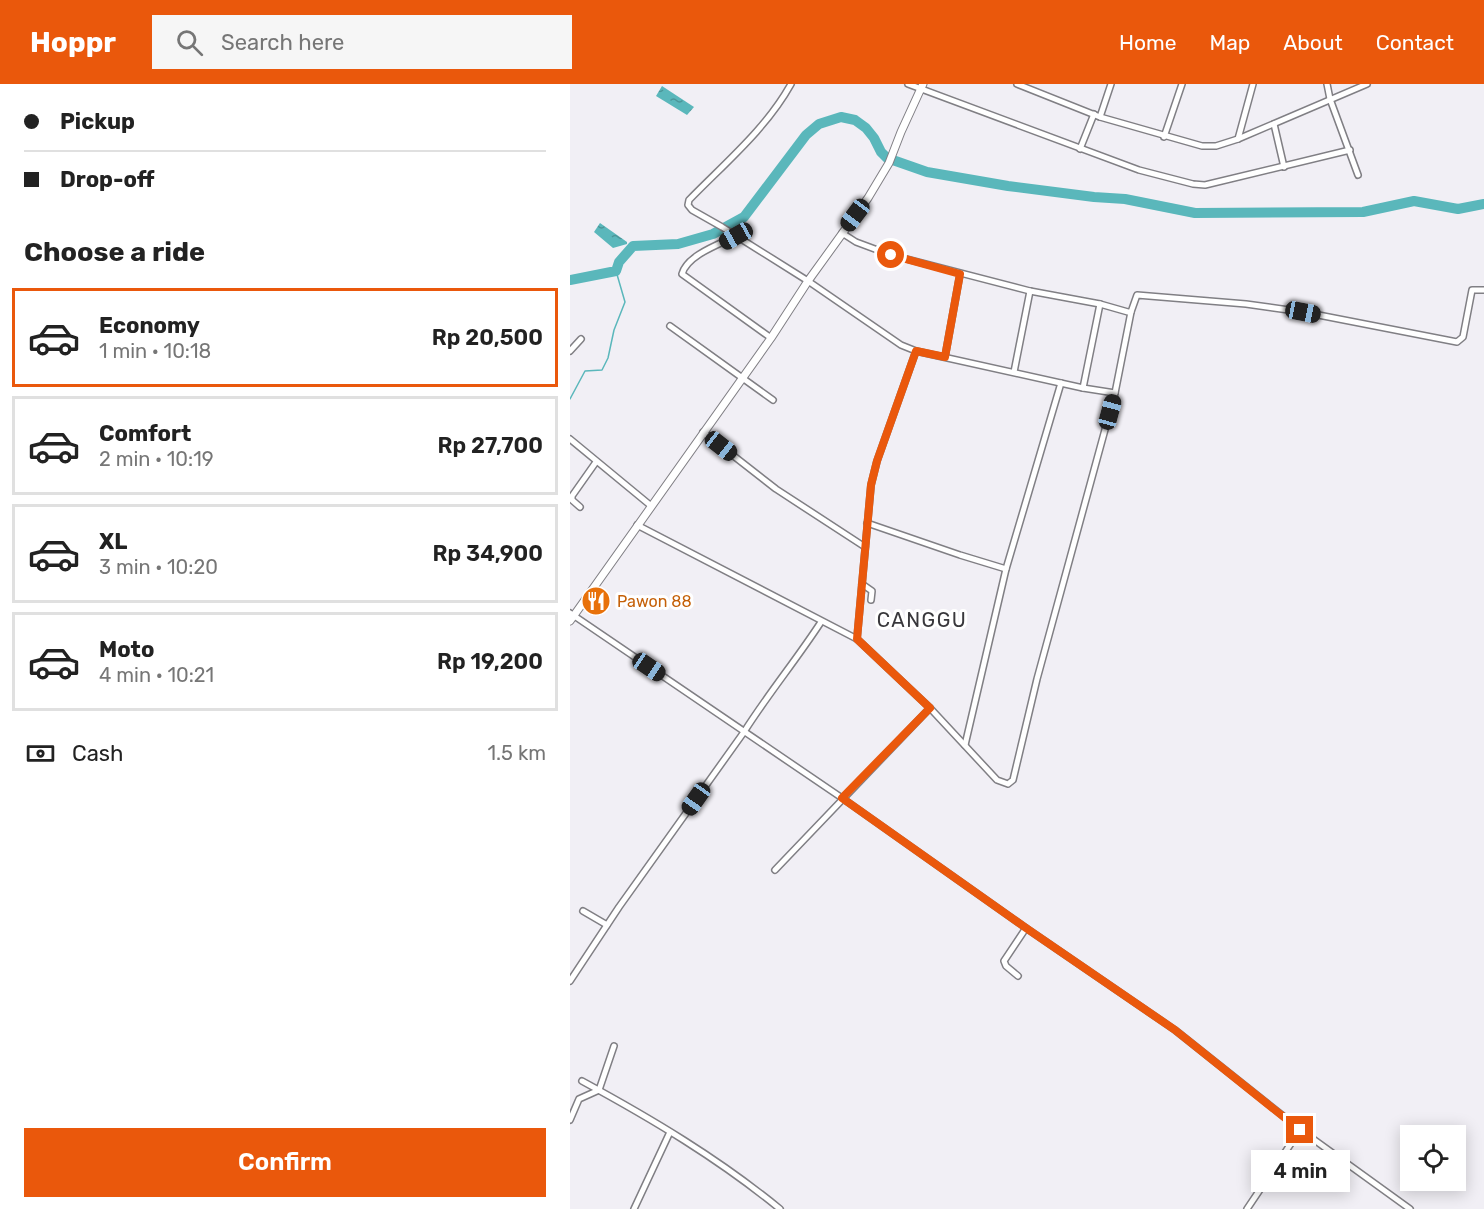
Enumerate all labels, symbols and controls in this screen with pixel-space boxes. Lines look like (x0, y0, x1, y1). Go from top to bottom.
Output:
search box (152, 15, 572, 69)
text: Hoppr (30, 26, 116, 59)
icon: search (173, 26, 206, 59)
text: Search here (221, 29, 344, 56)
text: Home (1119, 30, 1176, 55)
text: Map (1209, 30, 1250, 55)
text: About (1283, 30, 1343, 55)
text: Contact (1376, 30, 1454, 55)
text: Pickup (60, 108, 135, 135)
text: Drop-off (60, 166, 155, 193)
car (837, 195, 873, 235)
car (716, 219, 756, 253)
text: Choose a ride (24, 236, 205, 268)
route start (877, 241, 904, 268)
car (1284, 300, 1322, 324)
icon: car (27, 311, 81, 365)
text: Economy (99, 312, 200, 339)
text: Rp 20,500 (432, 324, 543, 351)
text: 1 min · 10:18 (99, 339, 211, 363)
car (1097, 392, 1123, 432)
icon: car (27, 419, 81, 473)
text: Comfort (99, 420, 191, 447)
car (701, 428, 741, 464)
text: Rp 27,700 (438, 432, 543, 459)
text: 2 min · 10:19 (99, 447, 214, 471)
icon: car (27, 527, 81, 581)
text: XL (99, 528, 127, 555)
text: Rp 34,900 (433, 540, 543, 567)
text: 3 min · 10:20 (99, 555, 218, 579)
restaurant icon: Pawon 88 (580, 585, 612, 617)
place label: Pawon 88 (617, 592, 692, 611)
district label: CANGGU (877, 608, 967, 632)
icon: car (27, 635, 81, 689)
text: Moto (99, 636, 154, 663)
text: Rp 19,200 (437, 648, 543, 675)
car (629, 649, 669, 685)
text: 4 min · 10:21 (99, 663, 214, 687)
icon: cash (24, 737, 57, 770)
text: Cash (72, 740, 123, 767)
text: 1.5 km (488, 741, 546, 765)
car (678, 779, 714, 819)
route end (1286, 1116, 1313, 1143)
map controls (1400, 1125, 1466, 1191)
button: locate (1400, 1125, 1466, 1191)
button: Confirm (24, 1128, 546, 1197)
callout: 4 min (1250, 1151, 1350, 1193)
text: 4 min (1273, 1159, 1328, 1183)

